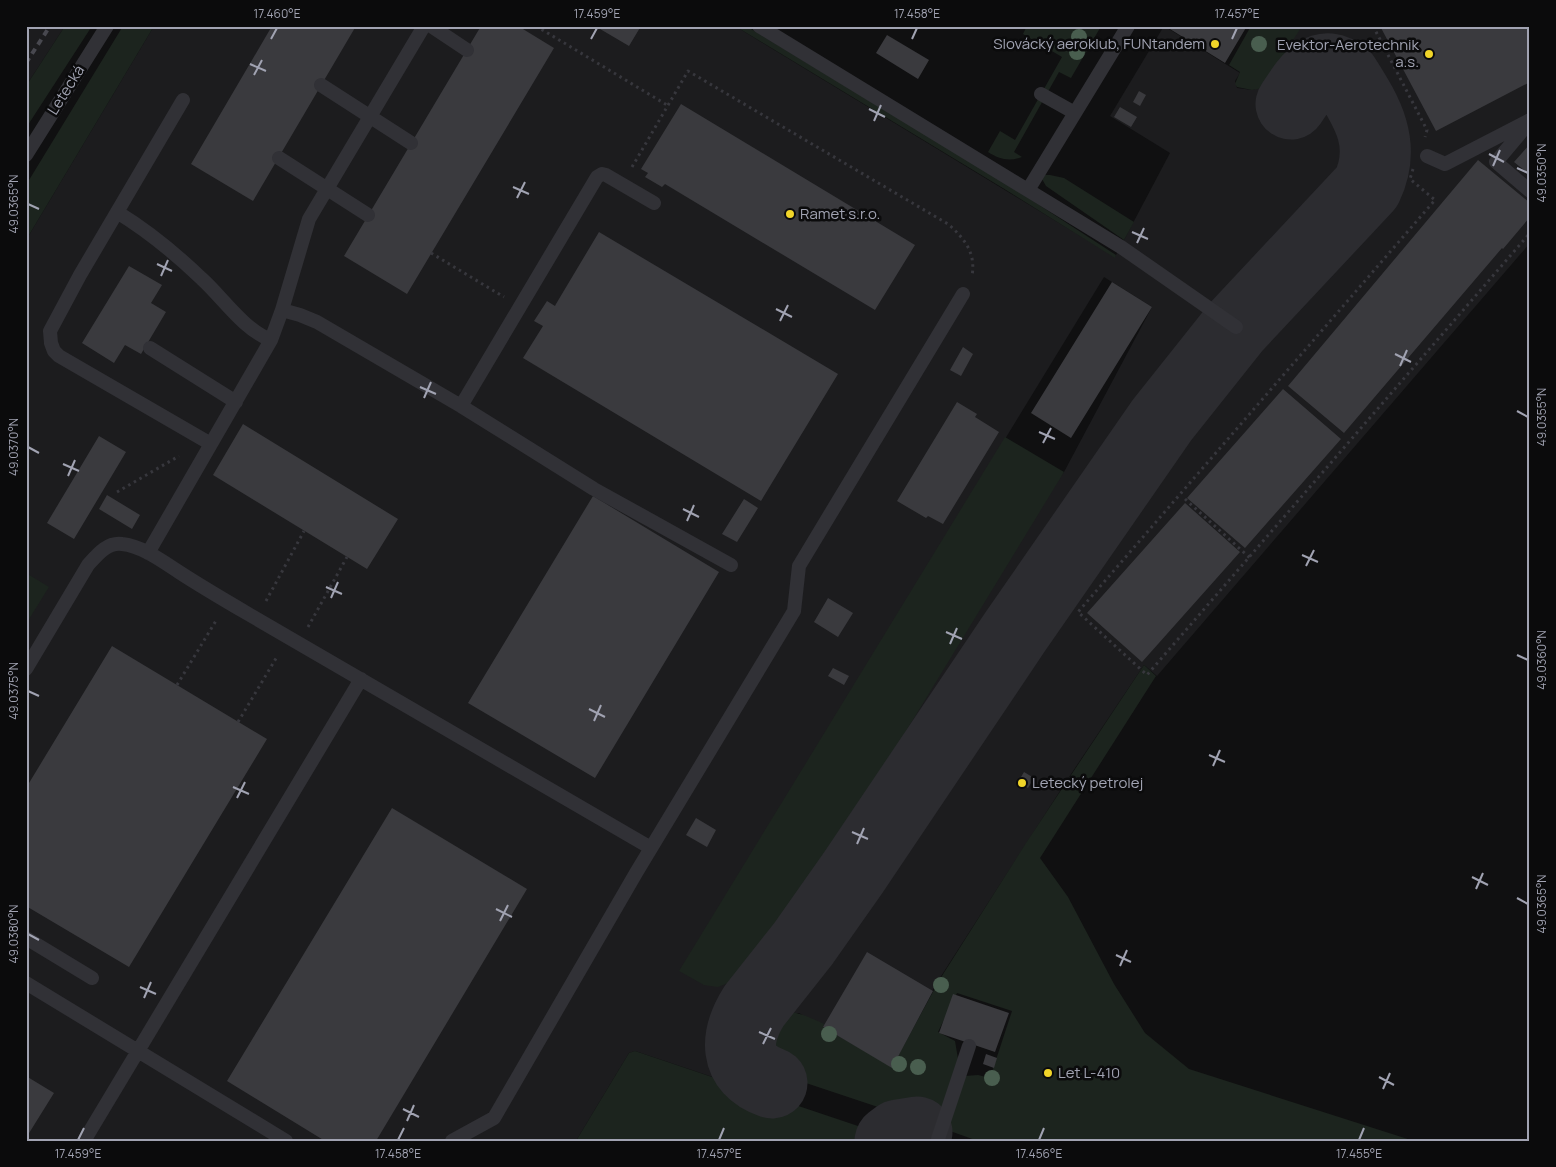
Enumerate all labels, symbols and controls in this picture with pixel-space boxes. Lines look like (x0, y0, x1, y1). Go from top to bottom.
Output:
text: 17.460°E (253, 5, 301, 22)
text: 17.459°E (574, 5, 620, 22)
text: 17.458°E (894, 5, 940, 22)
text: 17.457°E (1214, 5, 1260, 22)
place label: Slovácký aeroklub, FUNtandem (993, 33, 1205, 54)
place label: Evektor-Aerotechnik a.s. (1277, 34, 1420, 72)
marker: Slovácký aeroklub, FUNtandem (1209, 38, 1221, 50)
marker: Evektor-Aerotechnik a.s. (1423, 48, 1435, 60)
street label: Letecká (42, 61, 89, 119)
text: 49.0350°N (1533, 143, 1550, 203)
text: 49.0365°N (5, 174, 22, 234)
place label: Ramet s.r.o. (800, 203, 880, 224)
marker: Ramet s.r.o. (784, 208, 796, 220)
text: 49.0355°N (1533, 388, 1550, 446)
text: 49.0370°N (5, 418, 22, 476)
text: 49.0360°N (1533, 630, 1550, 690)
text: 49.0375°N (5, 662, 22, 720)
place label: Letecký petrolej (1032, 772, 1143, 793)
marker: Letecký petrolej (1016, 777, 1028, 789)
text: 49.0365°N (1533, 874, 1550, 934)
text: 49.0380°N (5, 904, 22, 964)
place label: Let L-410 (1058, 1062, 1120, 1083)
marker: Let L-410 (1042, 1067, 1054, 1079)
text: 17.459°E (55, 1145, 101, 1162)
text: 17.458°E (375, 1145, 421, 1162)
text: 17.457°E (696, 1145, 742, 1162)
text: 17.456°E (1016, 1145, 1062, 1162)
text: 17.455°E (1336, 1145, 1382, 1162)

